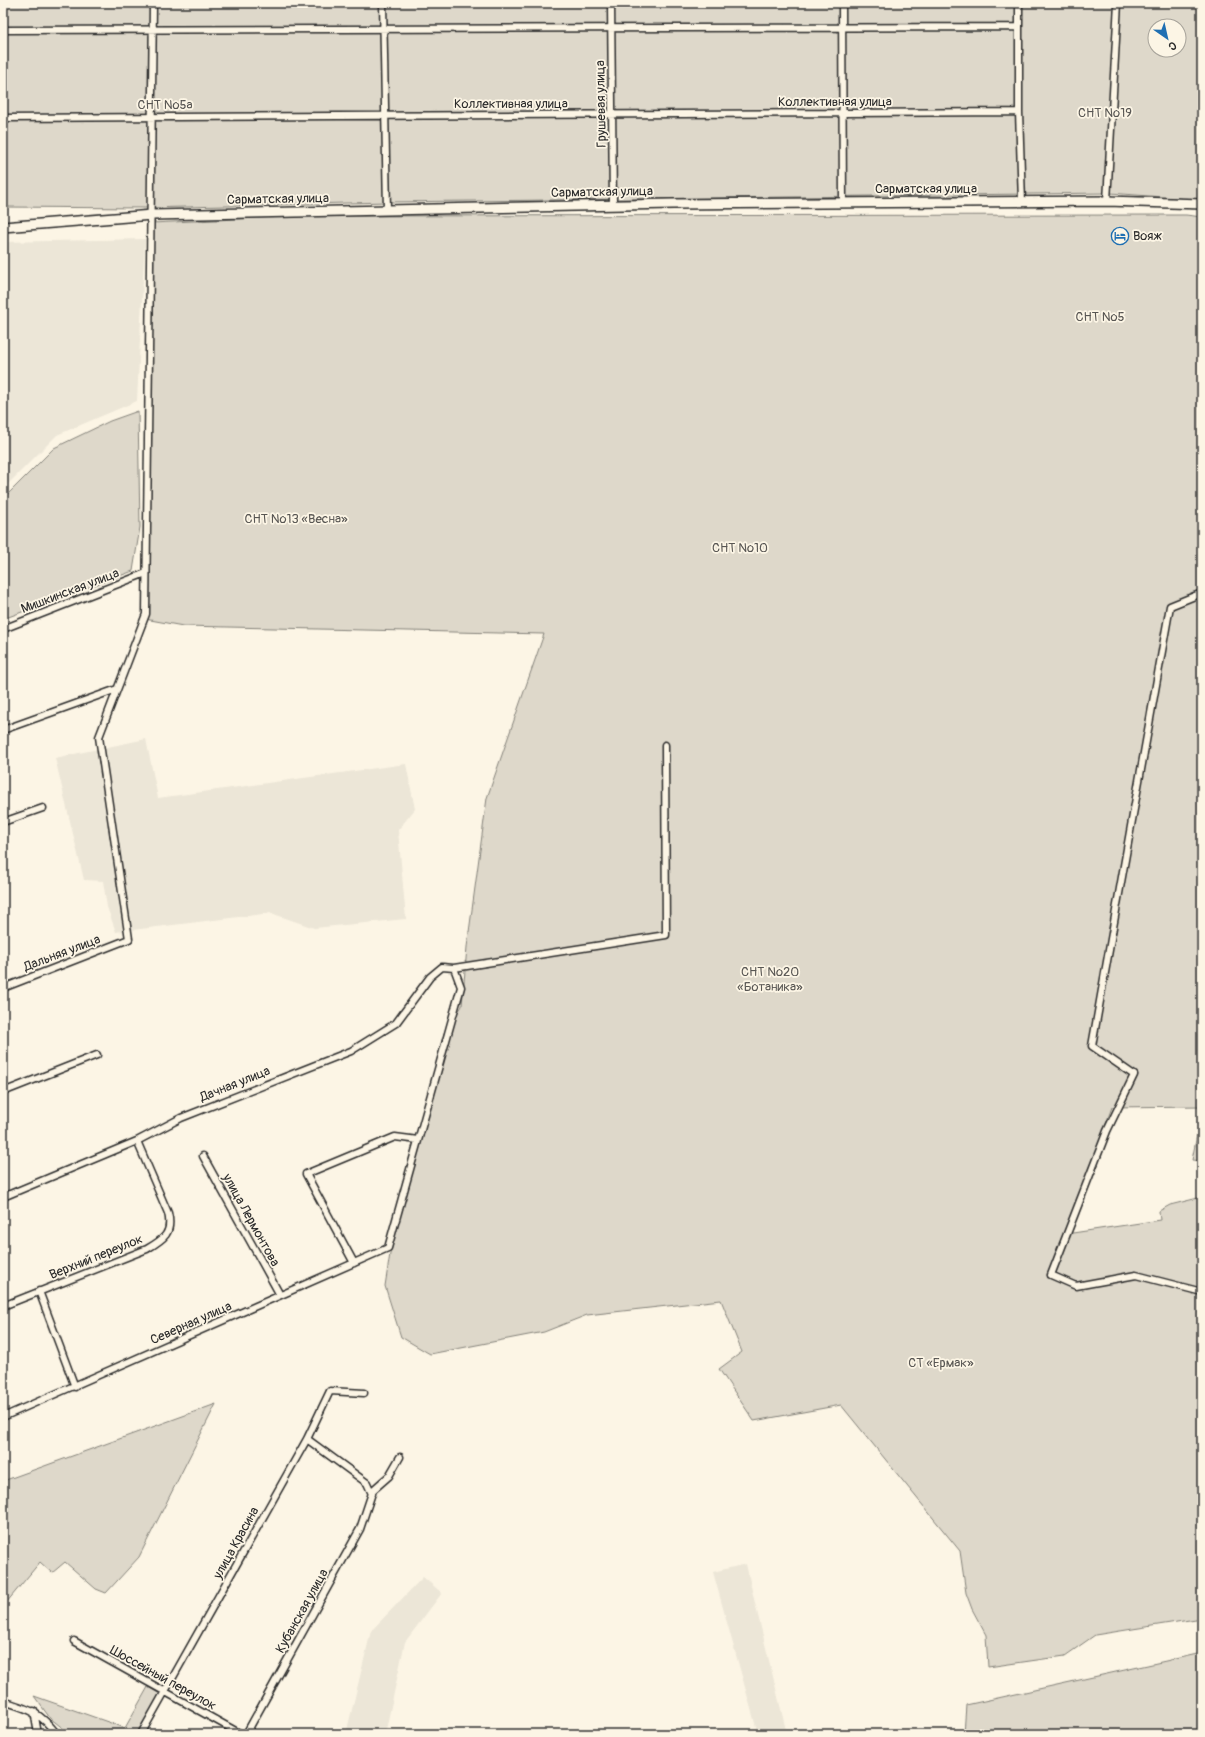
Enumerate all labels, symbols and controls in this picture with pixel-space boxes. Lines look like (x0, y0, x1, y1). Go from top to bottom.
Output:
north arrow (1147, 18, 1187, 58)
text: С (1166, 39, 1179, 53)
street label: Грушевая улица (592, 60, 610, 148)
street label: Коллективная улица (778, 94, 892, 110)
street label: Коллективная улица (454, 96, 568, 112)
park label: СНТ №5а (137, 97, 193, 113)
park label: СНТ №19 (1078, 105, 1132, 121)
street label: Сарматская улица (875, 181, 977, 197)
street label: Сарматская улица (551, 183, 653, 201)
street label: Сарматская улица (227, 190, 329, 208)
hotel icon: Вояж (1110, 226, 1130, 246)
place label: Вояж (1133, 228, 1162, 244)
park label: СНТ №5 (1075, 309, 1125, 325)
park label: СНТ №13 «Весна» (244, 511, 348, 527)
park label: СНТ №10 (712, 540, 768, 556)
street label: Мишкинская улица (19, 565, 121, 617)
street label: Дальняя улица (21, 931, 102, 975)
park label: СНТ №20 «Ботаника» (737, 964, 803, 995)
street label: Дачная улица (197, 1063, 272, 1106)
street label: улица Лермонтова (218, 1170, 283, 1269)
street label: Верхний переулок (47, 1231, 145, 1283)
street label: Северная улица (148, 1298, 234, 1348)
park label: СТ «Ермак» (908, 1355, 974, 1371)
street label: улица Красина (209, 1504, 262, 1583)
street label: Кубанская улица (272, 1566, 332, 1656)
street label: Шоссейный переулок (107, 1642, 219, 1714)

